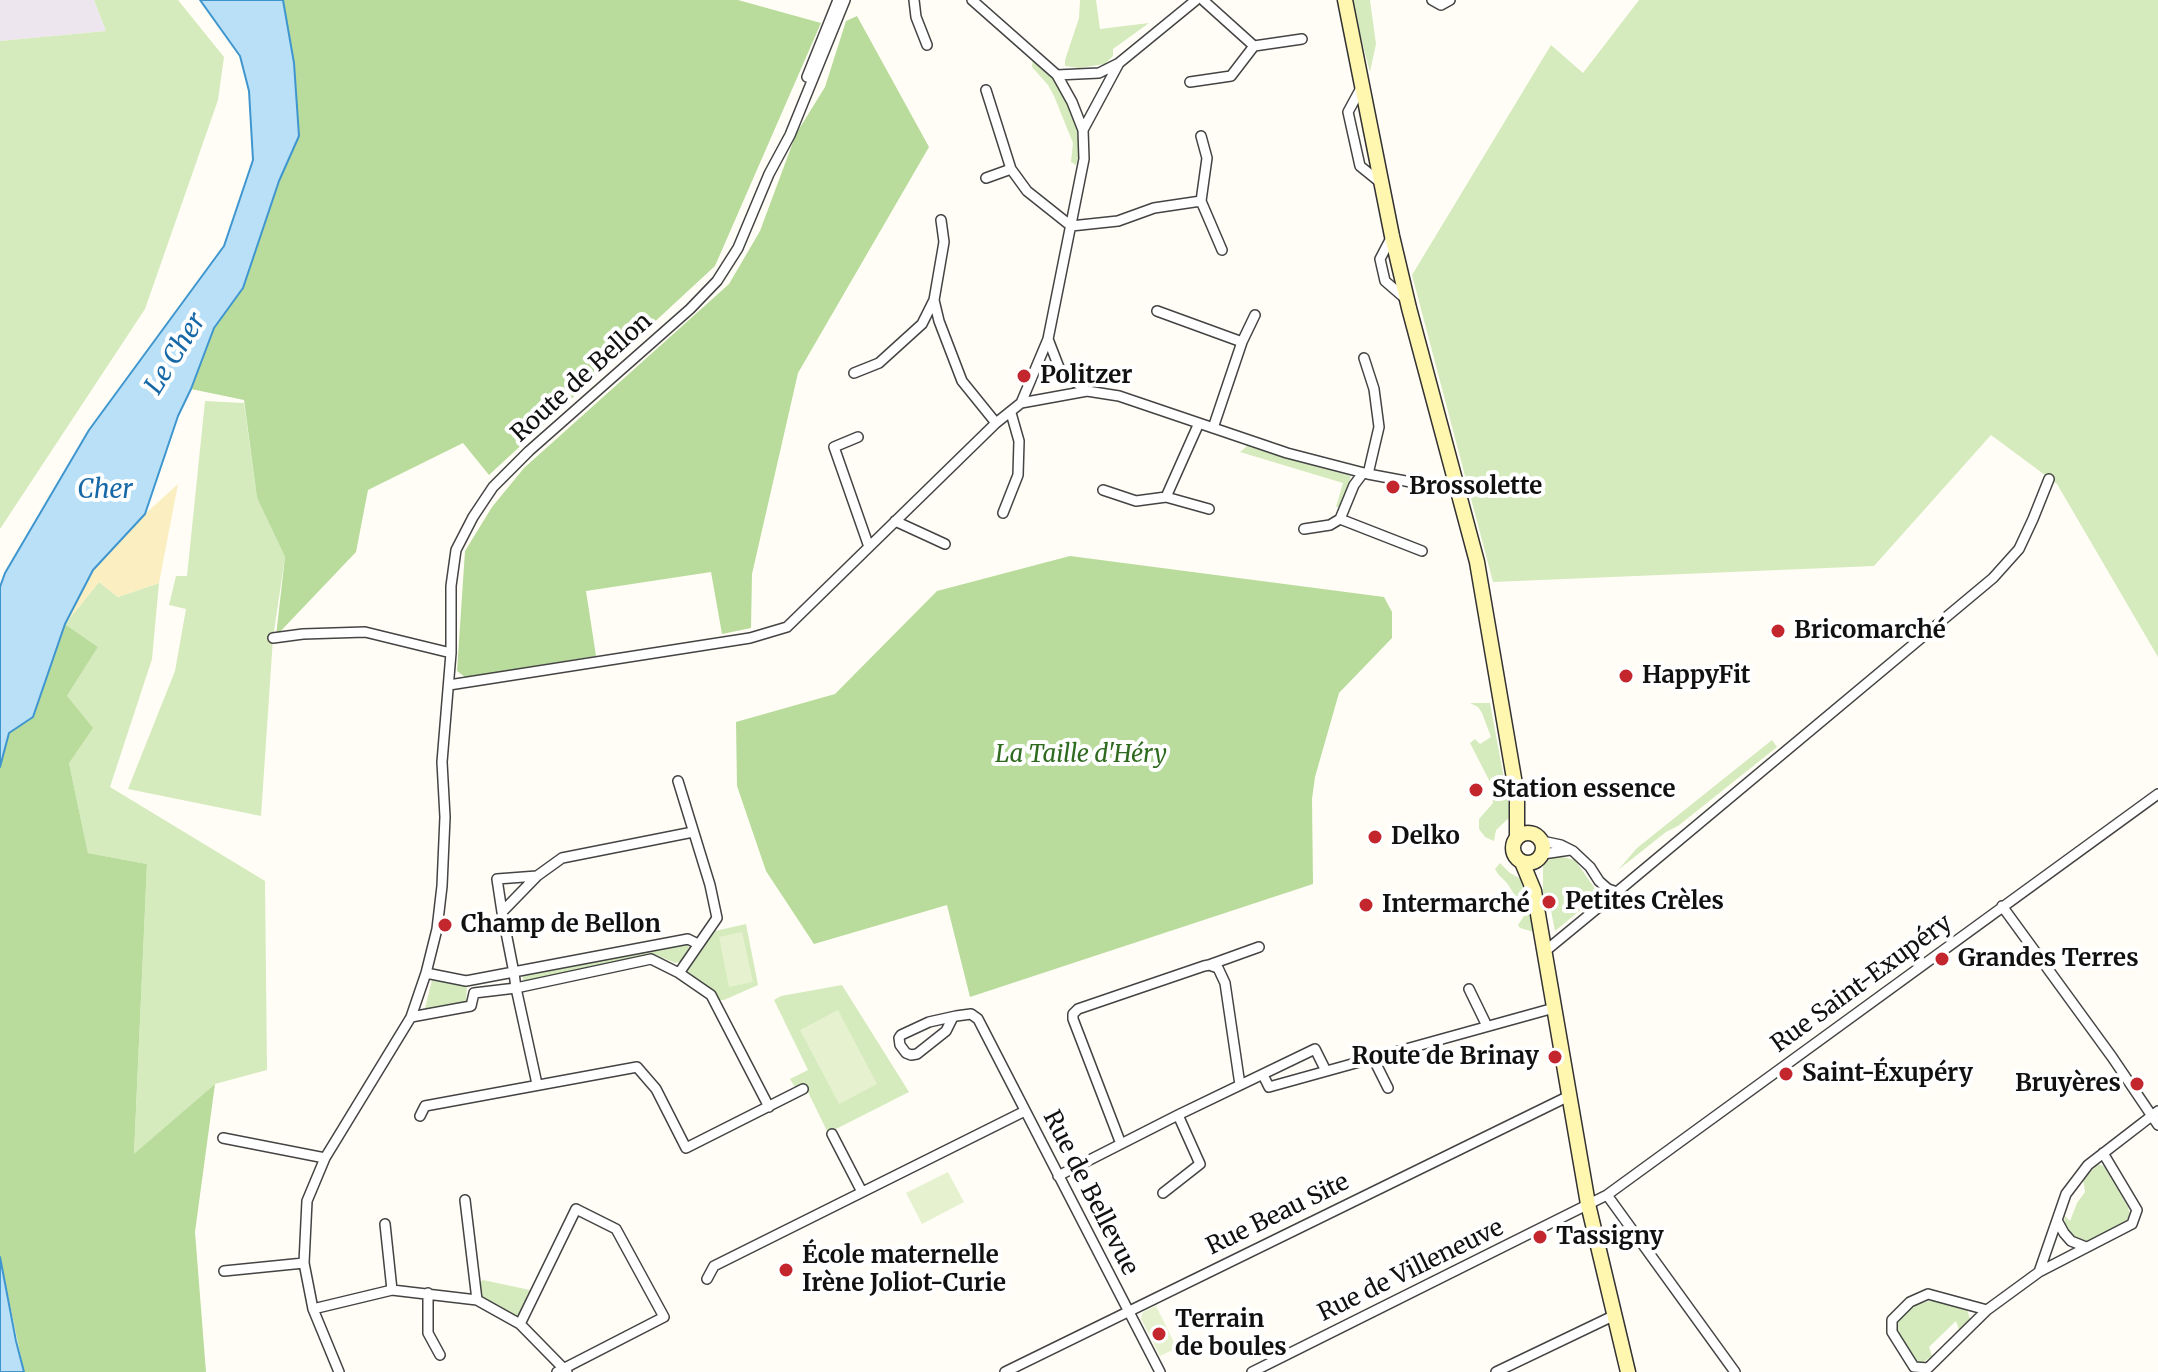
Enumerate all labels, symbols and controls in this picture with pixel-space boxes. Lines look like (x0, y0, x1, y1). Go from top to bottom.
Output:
street label: Route de Bellon (506, 307, 658, 449)
water label: Le Cher (139, 308, 213, 400)
place label: Politzer (1040, 362, 1132, 390)
marker: Politzer (1015, 367, 1033, 385)
place label: Brossolette (1409, 473, 1542, 501)
water label: Cher (77, 475, 133, 507)
marker: Brossolette (1384, 478, 1402, 496)
place label: Bricomarché (1794, 617, 1946, 645)
marker: Bricomarché (1769, 622, 1787, 640)
place label: HappyFit (1642, 662, 1751, 690)
marker: HappyFit (1617, 667, 1635, 685)
park label: La Taille d'Héry (995, 741, 1167, 769)
place label: Station essence (1492, 776, 1675, 804)
marker: Station essence (1467, 781, 1485, 799)
place label: Delko (1391, 823, 1460, 851)
marker: Delko (1366, 828, 1384, 846)
place label: Petites Crèles (1565, 888, 1724, 916)
place label: Intermarché (1382, 891, 1530, 919)
marker: Petites Crèles (1540, 893, 1558, 911)
marker: Intermarché (1357, 896, 1375, 914)
street label: Rue Saint-Exupéry (1766, 909, 1958, 1059)
place label: Champ de Bellon (461, 911, 661, 939)
marker: Champ de Bellon (436, 916, 454, 934)
place label: Grandes Terres (1958, 945, 2139, 973)
marker: Grandes Terres (1933, 950, 1951, 968)
place label: Route de Brinay (1352, 1043, 1539, 1071)
marker: Route de Brinay (1546, 1048, 1564, 1066)
place label: Saint-Éxupéry (1802, 1060, 1973, 1088)
marker: Saint-Éxupéry (1777, 1065, 1795, 1083)
place label: Bruyères (2015, 1070, 2121, 1098)
marker: Bruyères (2128, 1075, 2146, 1093)
street label: Rue de Bellevue (1036, 1106, 1144, 1280)
street label: Rue Beau Site (1202, 1168, 1354, 1262)
street label: Rue de Villeneuve (1314, 1214, 1508, 1328)
place label: Tassigny (1556, 1223, 1664, 1251)
marker: Tassigny (1531, 1228, 1549, 1246)
place label: École maternelle Irène Joliot-Curie (802, 1242, 1006, 1298)
marker: École maternelle Irène Joliot-Curie (777, 1261, 795, 1279)
place label: Terrain de boules (1175, 1306, 1287, 1362)
marker: Terrain de boules (1150, 1325, 1168, 1343)

